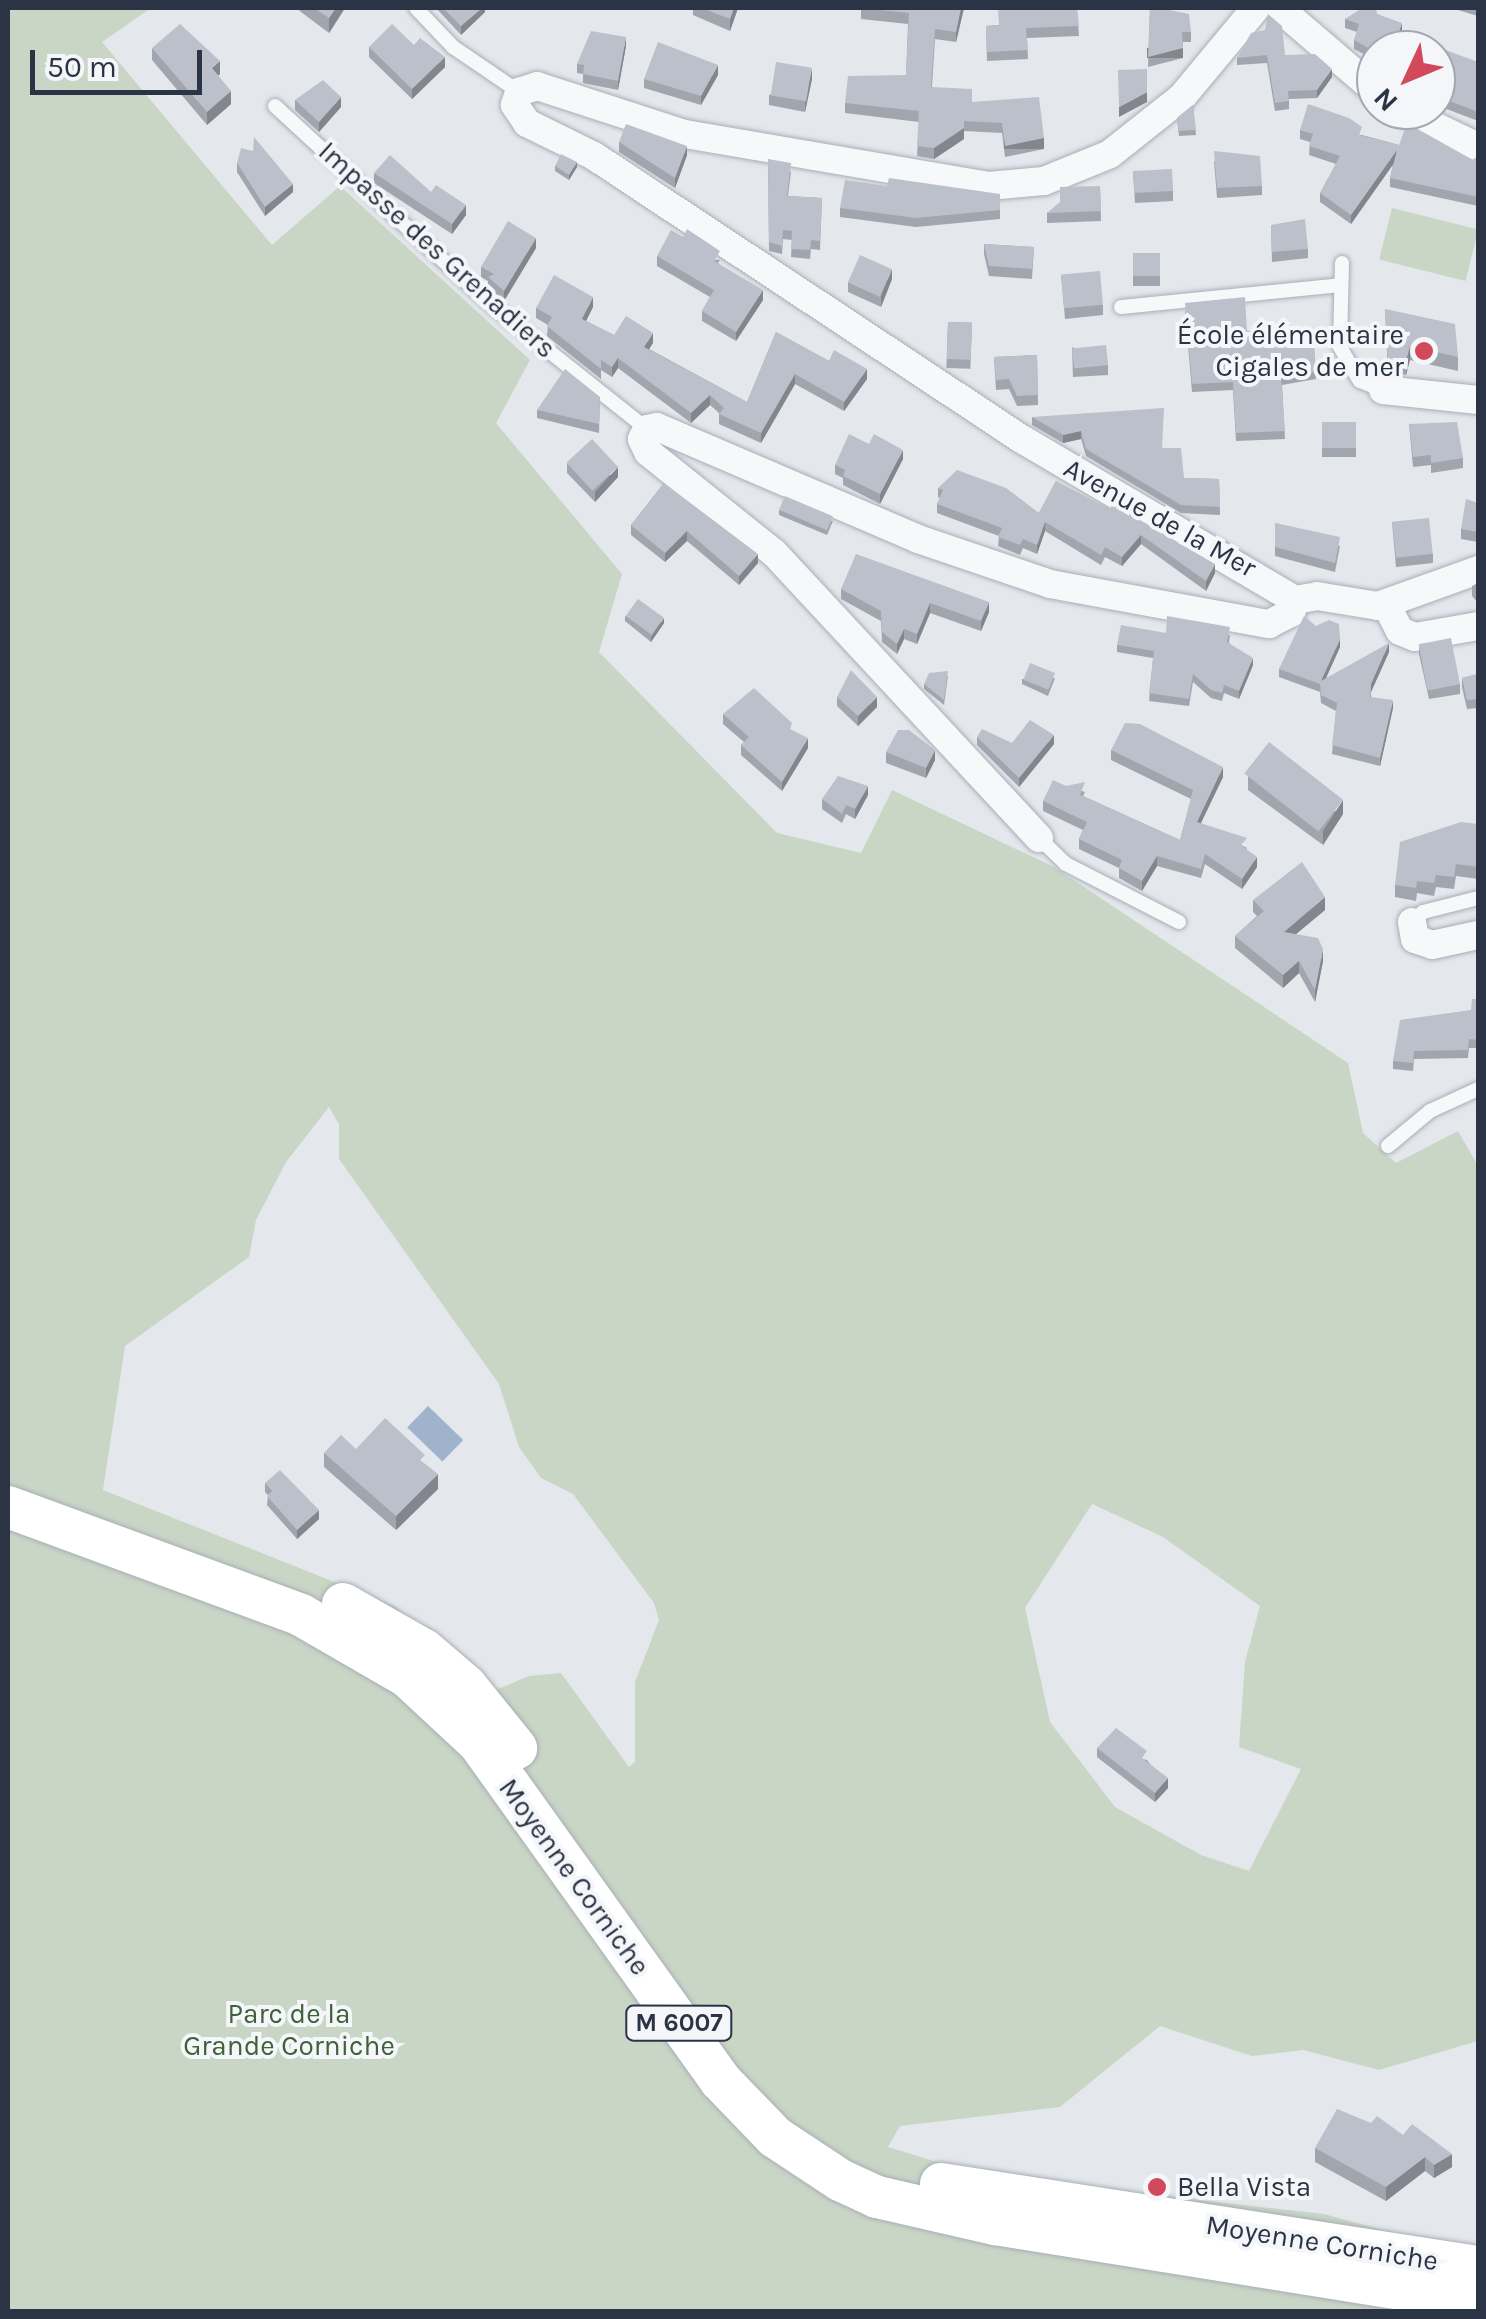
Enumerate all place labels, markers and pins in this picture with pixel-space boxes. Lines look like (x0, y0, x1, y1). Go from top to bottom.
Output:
place label: École élémentaire Cigales de mer (1177, 318, 1404, 384)
marker: École élémentaire Cigales de mer (1413, 340, 1435, 362)
place label: Bella Vista (1177, 2170, 1311, 2204)
marker: Bella Vista (1146, 2176, 1168, 2198)

